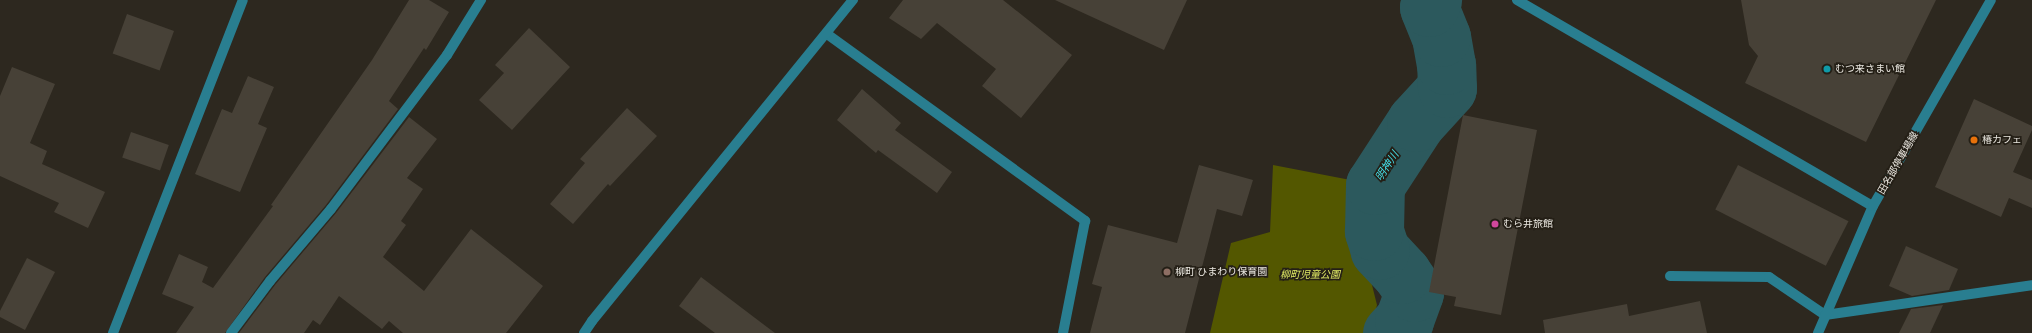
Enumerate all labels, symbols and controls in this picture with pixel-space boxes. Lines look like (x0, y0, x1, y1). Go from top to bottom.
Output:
place label: むつ来さまい館 (1835, 63, 1905, 75)
marker: むつ来さまい館 (1822, 64, 1832, 74)
street label: 田名部停車場線 (1875, 130, 1921, 196)
place label: 椿カフェ (1982, 134, 2022, 146)
marker: 椿カフェ (1969, 135, 1979, 145)
water label: 明神川 (1372, 149, 1402, 183)
place label: むら井旅館 (1503, 218, 1553, 230)
marker: むら井旅館 (1490, 219, 1500, 229)
place label: 柳町 ひまわり保育園 (1175, 266, 1267, 278)
marker: 柳町 ひまわり保育園 (1162, 267, 1172, 277)
park label: 柳町児童公園 (1280, 269, 1340, 281)

